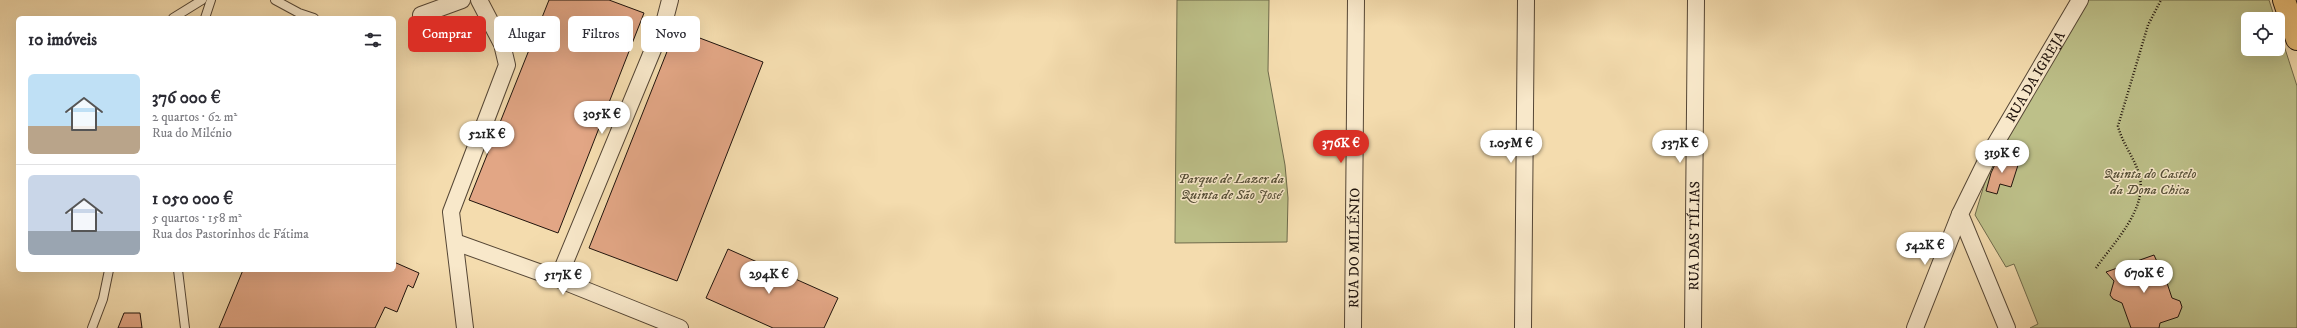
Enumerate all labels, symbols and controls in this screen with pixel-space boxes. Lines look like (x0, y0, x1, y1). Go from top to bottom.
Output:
map controls (2241, 12, 2285, 56)
button: locate (2241, 12, 2285, 56)
chip: Comprar (408, 16, 486, 52)
chip: Alugar (494, 16, 560, 52)
chip: Filtros (568, 16, 633, 52)
chip: Novo (641, 16, 700, 52)
street label: RUA DA IGREJA (2002, 27, 2070, 126)
text: 10 imóveis (28, 29, 97, 51)
icon: filters (362, 29, 384, 51)
text: 376 000 € (152, 87, 221, 109)
icon: home (60, 90, 108, 138)
pin: 305K € (569, 101, 635, 135)
text: 305K € (583, 106, 621, 122)
text: 2 quartos · 62 m² (152, 109, 237, 125)
pin: 521K € (454, 121, 520, 155)
text: Rua do Milénio (152, 125, 232, 141)
text: 521K € (468, 126, 506, 142)
pin: 376K € (1308, 130, 1374, 164)
pin: 1.05M € (1474, 130, 1548, 164)
pin: 537K € (1647, 130, 1713, 164)
text: 376K € (1322, 135, 1360, 151)
text: 1.05M € (1489, 135, 1533, 151)
text: 537K € (1661, 135, 1699, 151)
pin: 319K € (1969, 140, 2035, 174)
text: 319K € (1984, 145, 2020, 161)
park label: Quinta do Castelo da Dona Chica (2104, 165, 2196, 199)
park label: Parque de Lazer da Quinta de São José (1178, 170, 1284, 204)
street label: RUA DAS TÍLIAS (1685, 181, 1704, 291)
text: 1 050 000 € (152, 188, 233, 210)
street label: RUA DO MILÉNIO (1345, 188, 1364, 308)
icon: home (60, 191, 108, 239)
text: 5 quartos · 158 m² (152, 210, 242, 226)
text: Rua dos Pastorinhos de Fátima (152, 226, 309, 242)
pin: 542K € (1892, 232, 1958, 266)
text: 542K € (1905, 237, 1945, 253)
pin: 670K € (2111, 260, 2177, 294)
pin: 294K € (736, 261, 802, 295)
pin: 517K € (530, 262, 596, 296)
text: 670K € (2124, 265, 2164, 281)
text: 294K € (749, 266, 789, 282)
text: 517K € (544, 267, 582, 283)

